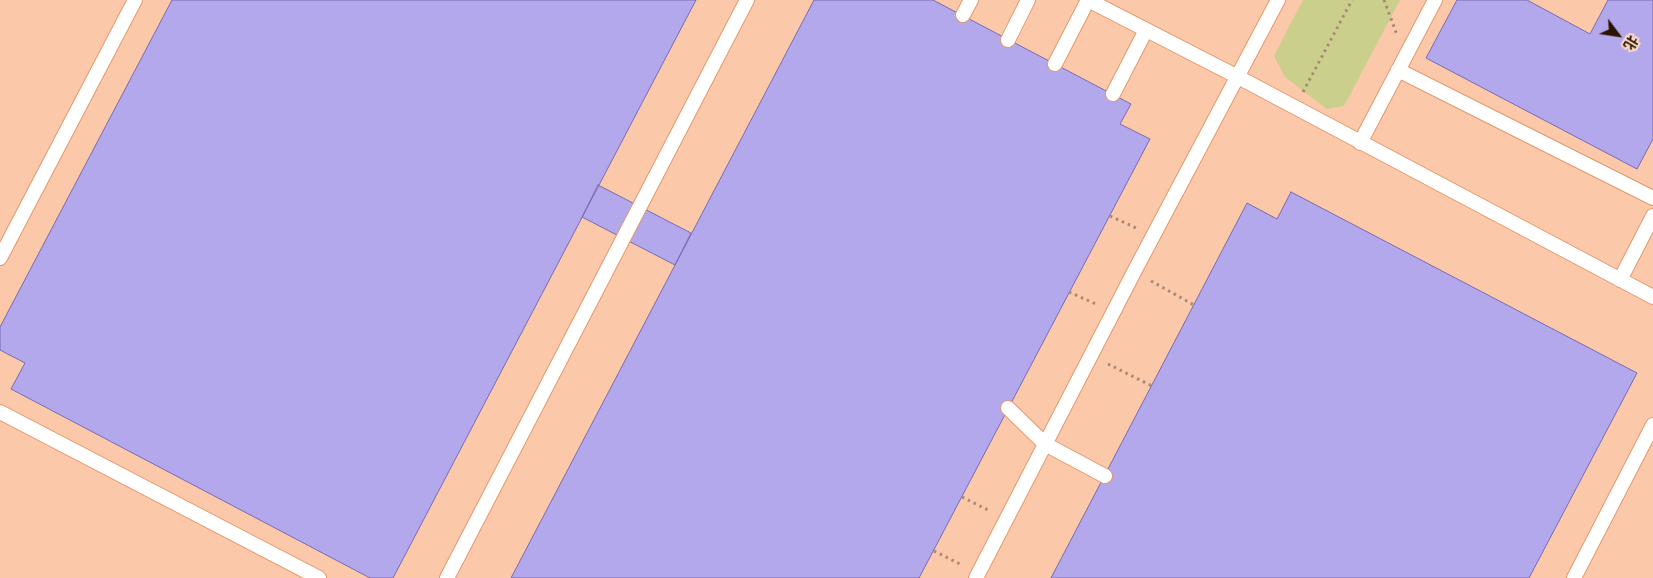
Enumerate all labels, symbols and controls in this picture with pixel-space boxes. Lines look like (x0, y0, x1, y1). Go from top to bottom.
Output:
north arrow (1593, 10, 1643, 60)
text: 北 (1620, 32, 1642, 53)

